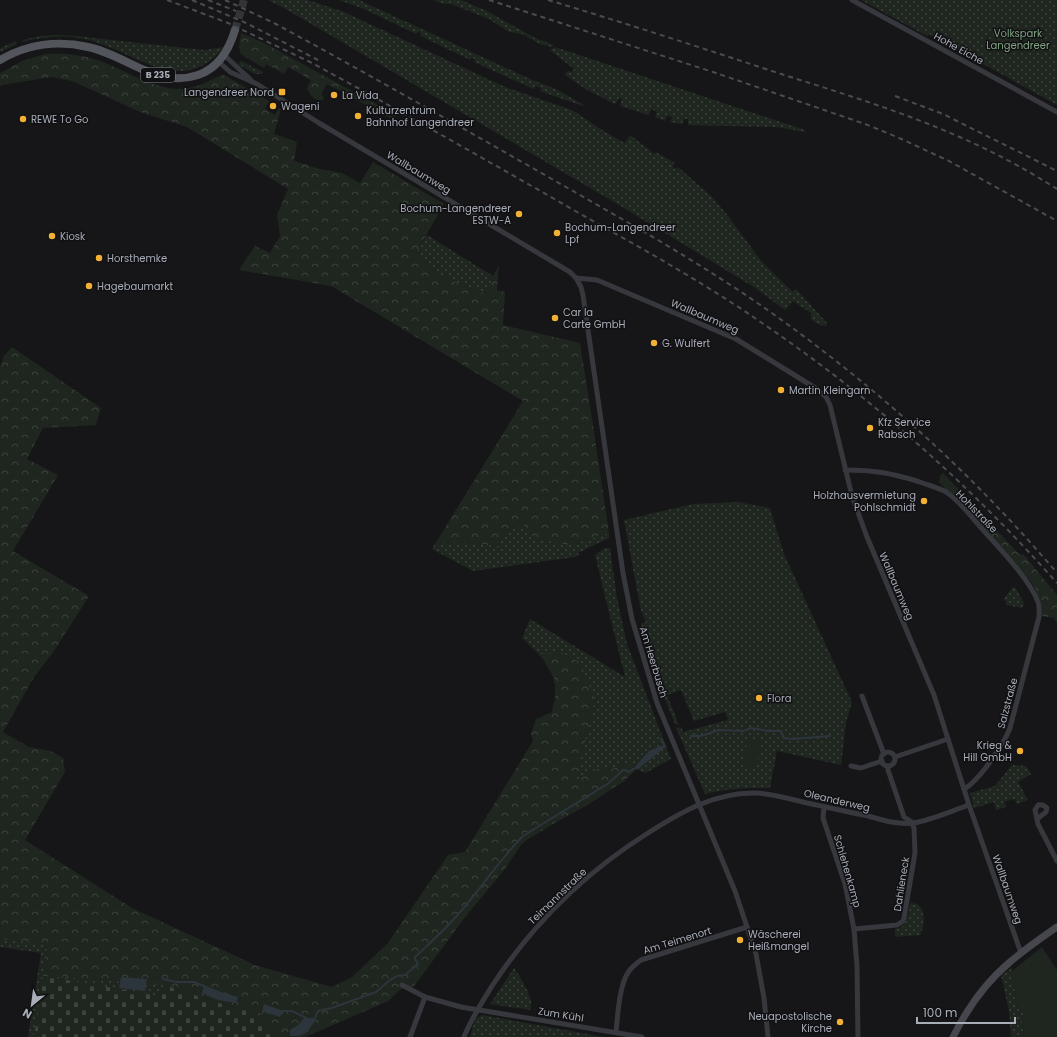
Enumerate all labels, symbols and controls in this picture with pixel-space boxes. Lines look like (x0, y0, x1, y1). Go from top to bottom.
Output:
park label: Volkspark Langendreer (986, 26, 1050, 53)
street label: Hohe Eiche (931, 29, 986, 68)
road number: B 235 (141, 68, 175, 82)
place label: Langendreer Nord (184, 85, 274, 100)
marker: Langendreer Nord (277, 87, 287, 97)
place label: La Vida (342, 88, 379, 103)
marker: La Vida (329, 90, 339, 100)
place label: Wageni (281, 99, 319, 114)
marker: Wageni (268, 101, 278, 111)
place label: Kulturzentrum Bahnhof Langendreer (366, 103, 474, 130)
marker: Kulturzentrum Bahnhof Langendreer (353, 111, 363, 121)
place label: REWE To Go (31, 112, 88, 127)
marker: REWE To Go (18, 114, 28, 124)
street label: Wallbaumweg (384, 147, 454, 198)
place label: Bochum-Langendreer ESTW-A (400, 201, 511, 228)
marker: Bochum-Langendreer ESTW-A (514, 209, 524, 219)
place label: Bochum-Langendreer Lpf (565, 220, 676, 247)
marker: Bochum-Langendreer Lpf (552, 228, 562, 238)
place label: Kiosk (60, 229, 86, 244)
marker: Kiosk (47, 231, 57, 241)
place label: Horsthemke (107, 251, 167, 266)
marker: Horsthemke (94, 253, 104, 263)
place label: Hagebaumarkt (97, 279, 173, 294)
marker: Hagebaumarkt (84, 281, 94, 291)
street label: Wallbaumweg (668, 295, 741, 338)
place label: Car la Carte GmbH (563, 305, 626, 332)
marker: Car la Carte GmbH (550, 313, 560, 323)
place label: G. Wulfert (662, 336, 710, 351)
marker: G. Wulfert (649, 338, 659, 348)
place label: Martin Kleingarn (789, 383, 870, 398)
marker: Martin Kleingarn (776, 385, 786, 395)
place label: Kfz Service Rabsch (878, 415, 931, 442)
marker: Kfz Service Rabsch (865, 423, 875, 433)
street label: Hohlstraße (952, 487, 1001, 536)
place label: Holzhausvermietung Pohlschmidt (813, 488, 916, 515)
marker: Holzhausvermietung Pohlschmidt (919, 496, 929, 506)
street label: Wallbaumweg (875, 550, 918, 623)
street label: Am Heerbusch (636, 625, 671, 700)
street label: Salzstraße (994, 676, 1021, 730)
place label: Flora (767, 691, 791, 706)
marker: Flora (754, 693, 764, 703)
place label: Krieg & Hill GmbH (963, 738, 1013, 765)
marker: Krieg & Hill GmbH (1015, 746, 1025, 756)
street label: Oleanderweg (802, 786, 871, 815)
street label: Schlehenkamp (830, 833, 865, 909)
street label: Wallbaumweg (989, 852, 1026, 926)
street label: Dahlieneck (890, 855, 913, 912)
street label: Teimannstraße (525, 864, 590, 928)
street label: Am Teimenort (641, 923, 713, 958)
place label: Wäscherei Heißmangel (748, 927, 809, 954)
marker: Wäscherei Heißmangel (735, 935, 745, 945)
north arrow (12, 985, 52, 1025)
scale bar (917, 999, 1015, 1025)
street label: Zum Kühl (537, 1003, 585, 1026)
text: 100 m (923, 1004, 957, 1021)
text: N (20, 1005, 35, 1023)
place label: Neuapostolische Kirche (748, 1009, 832, 1036)
marker: Neuapostolische Kirche (835, 1017, 845, 1027)

